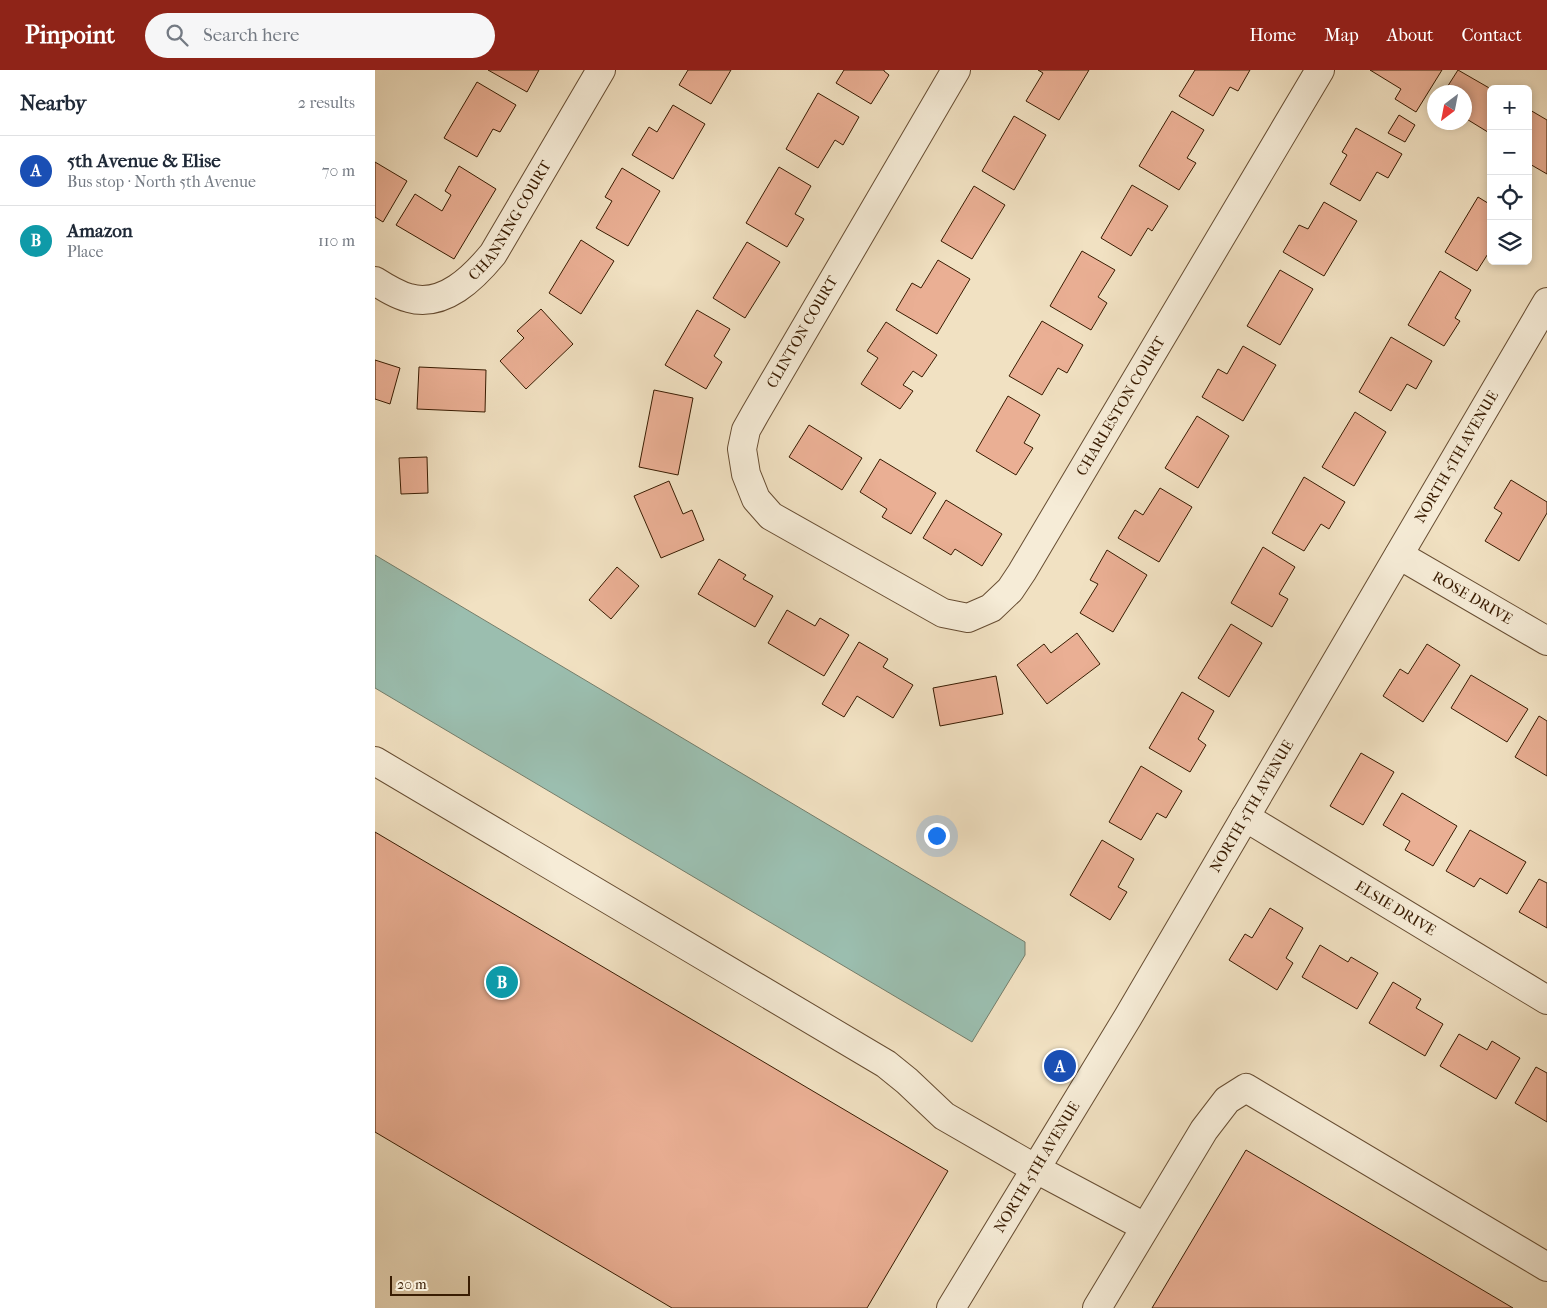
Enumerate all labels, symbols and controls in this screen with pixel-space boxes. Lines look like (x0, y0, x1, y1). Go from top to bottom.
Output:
search box (145, 13, 495, 58)
text: Pinpoint (25, 21, 115, 49)
icon: search (163, 21, 191, 49)
text: Search here (203, 24, 299, 46)
text: Home (1249, 25, 1296, 46)
text: Map (1324, 25, 1359, 46)
text: About (1387, 25, 1433, 46)
text: Contact (1461, 25, 1522, 46)
north arrow (1427, 85, 1472, 130)
map controls (1487, 85, 1532, 265)
button: + (1487, 85, 1532, 130)
text: Nearby (20, 91, 86, 115)
text: 2 results (298, 93, 355, 112)
button: − (1487, 130, 1532, 175)
text: 5th Avenue & Elise (67, 150, 221, 172)
street label: CHANNING COURT (465, 156, 555, 284)
text: A (31, 161, 41, 180)
text: 70 m (322, 161, 355, 180)
text: Bus stop · North 5th Avenue (67, 172, 256, 191)
button: locate (1487, 175, 1532, 220)
text: Amazon (67, 220, 133, 242)
button: layers (1487, 220, 1532, 265)
text: B (31, 231, 41, 250)
text: 110 m (318, 231, 355, 250)
text: Place (67, 242, 103, 261)
street label: CLINTON COURT (763, 272, 842, 391)
street label: CHARLESTON COURT (1072, 332, 1169, 479)
street label: NORTH 5TH AVENUE (1411, 387, 1502, 526)
street label: ROSE DRIVE (1429, 567, 1516, 628)
street label: NORTH 5TH AVENUE (1206, 737, 1297, 875)
your location (924, 823, 950, 849)
street label: ELSIE DRIVE (1352, 877, 1439, 940)
pin: B (486, 963, 518, 1001)
pin: A (1044, 1047, 1076, 1085)
street label: NORTH 5TH AVENUE (990, 1098, 1083, 1236)
scale bar (390, 1273, 470, 1296)
text: 20 m (397, 1276, 427, 1293)

